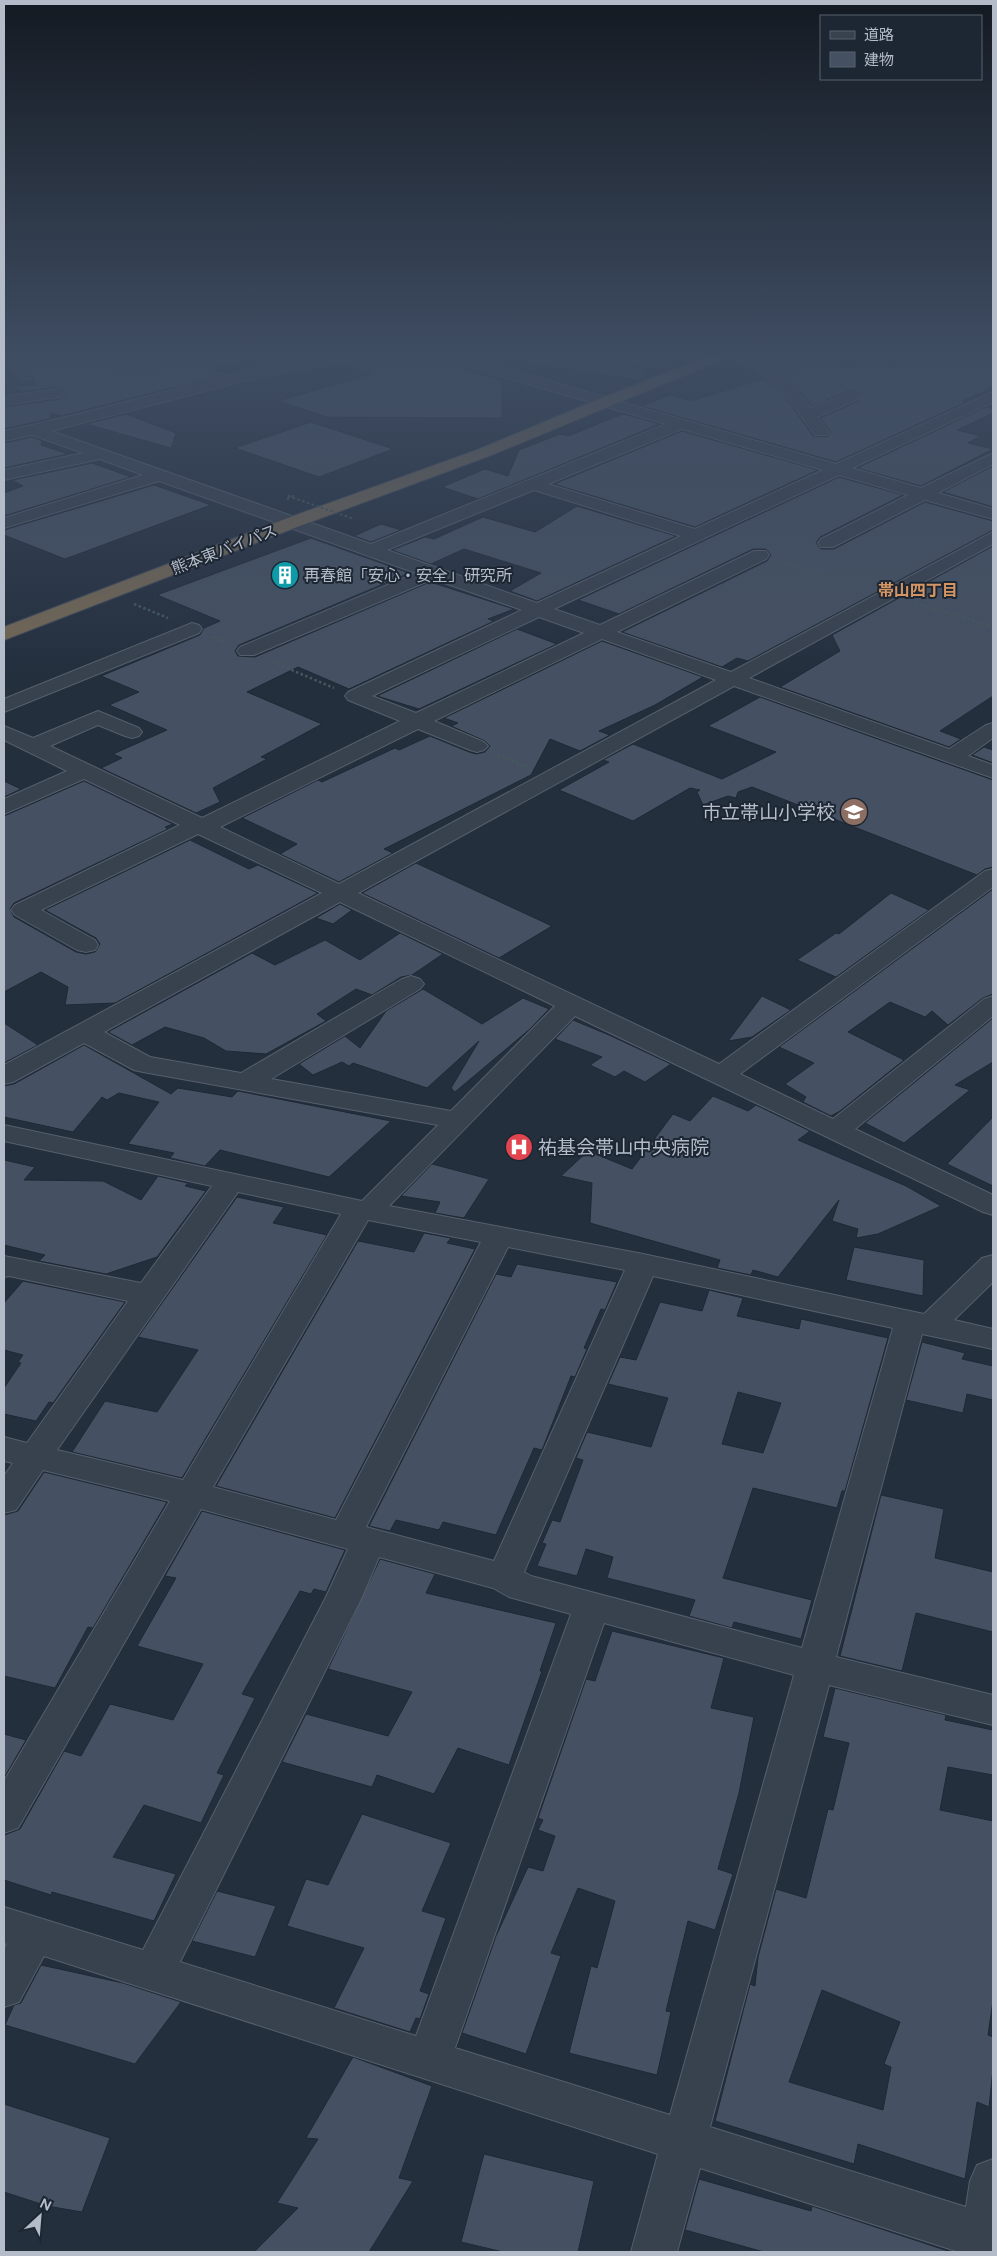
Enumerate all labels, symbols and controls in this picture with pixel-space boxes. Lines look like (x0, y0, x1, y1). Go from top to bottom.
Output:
legend (820, 15, 982, 80)
text: 道路 (864, 26, 894, 44)
text: 建物 (864, 51, 894, 69)
street label: 熊本東バイパス (169, 521, 280, 578)
building icon: 再春館「安心・安全」研究所 (270, 560, 300, 590)
place label: 再春館「安心・安全」研究所 (304, 566, 512, 585)
district label: 帯山四丁目 (878, 581, 958, 600)
school or university icon: 市立帯山小学校 (839, 797, 869, 827)
place label: 市立帯山小学校 (702, 801, 835, 824)
hospital icon: 祐基会帯山中央病院 (504, 1132, 534, 1162)
place label: 祐基会帯山中央病院 (538, 1136, 709, 1159)
north arrow (15, 2191, 65, 2241)
text: N (37, 2195, 54, 2215)

